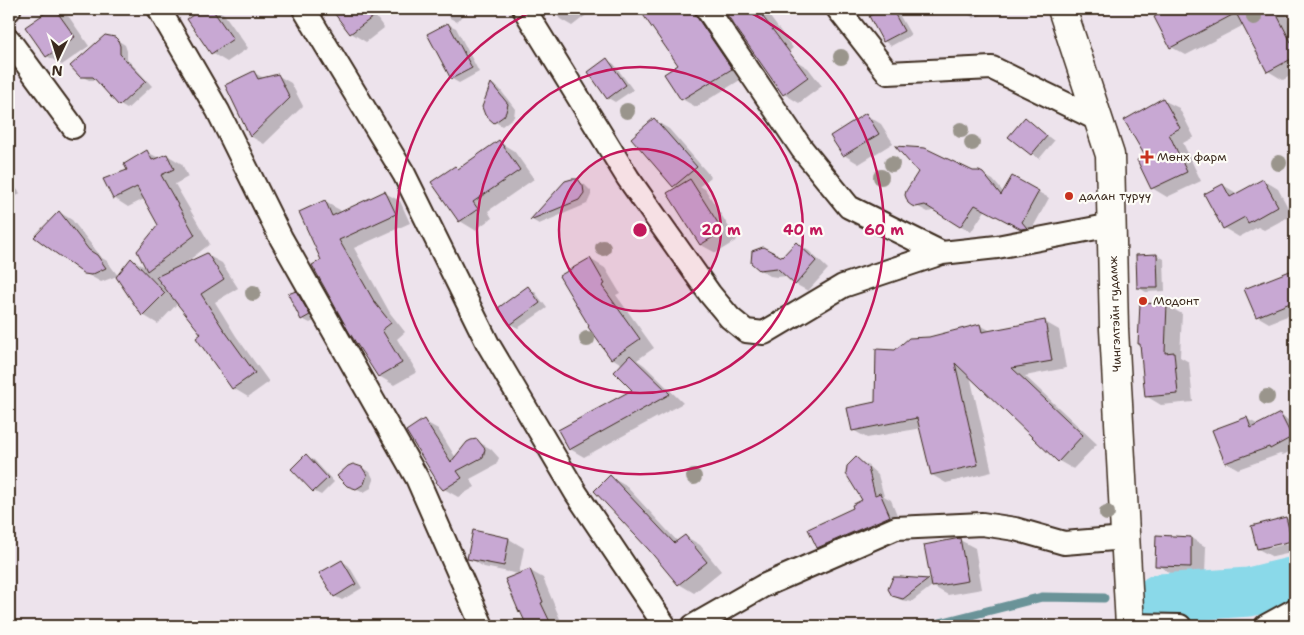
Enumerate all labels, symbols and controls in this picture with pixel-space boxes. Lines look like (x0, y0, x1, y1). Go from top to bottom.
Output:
north arrow (32, 32, 82, 82)
text: N (51, 62, 63, 80)
place label: Мөнх фарм (1157, 149, 1227, 165)
marker: Мөнх фарм (1141, 151, 1153, 163)
place label: далан түрүү (1079, 188, 1151, 204)
marker: далан түрүү (1063, 190, 1075, 202)
text: 20 m (701, 220, 741, 240)
text: 40 m (783, 220, 823, 240)
text: 60 m (864, 220, 904, 240)
centre of rings (631, 221, 649, 239)
street label: Чингэлтэйн гудамж (1105, 256, 1125, 372)
place label: Модонт (1153, 293, 1200, 309)
marker: Модонт (1137, 295, 1149, 307)

